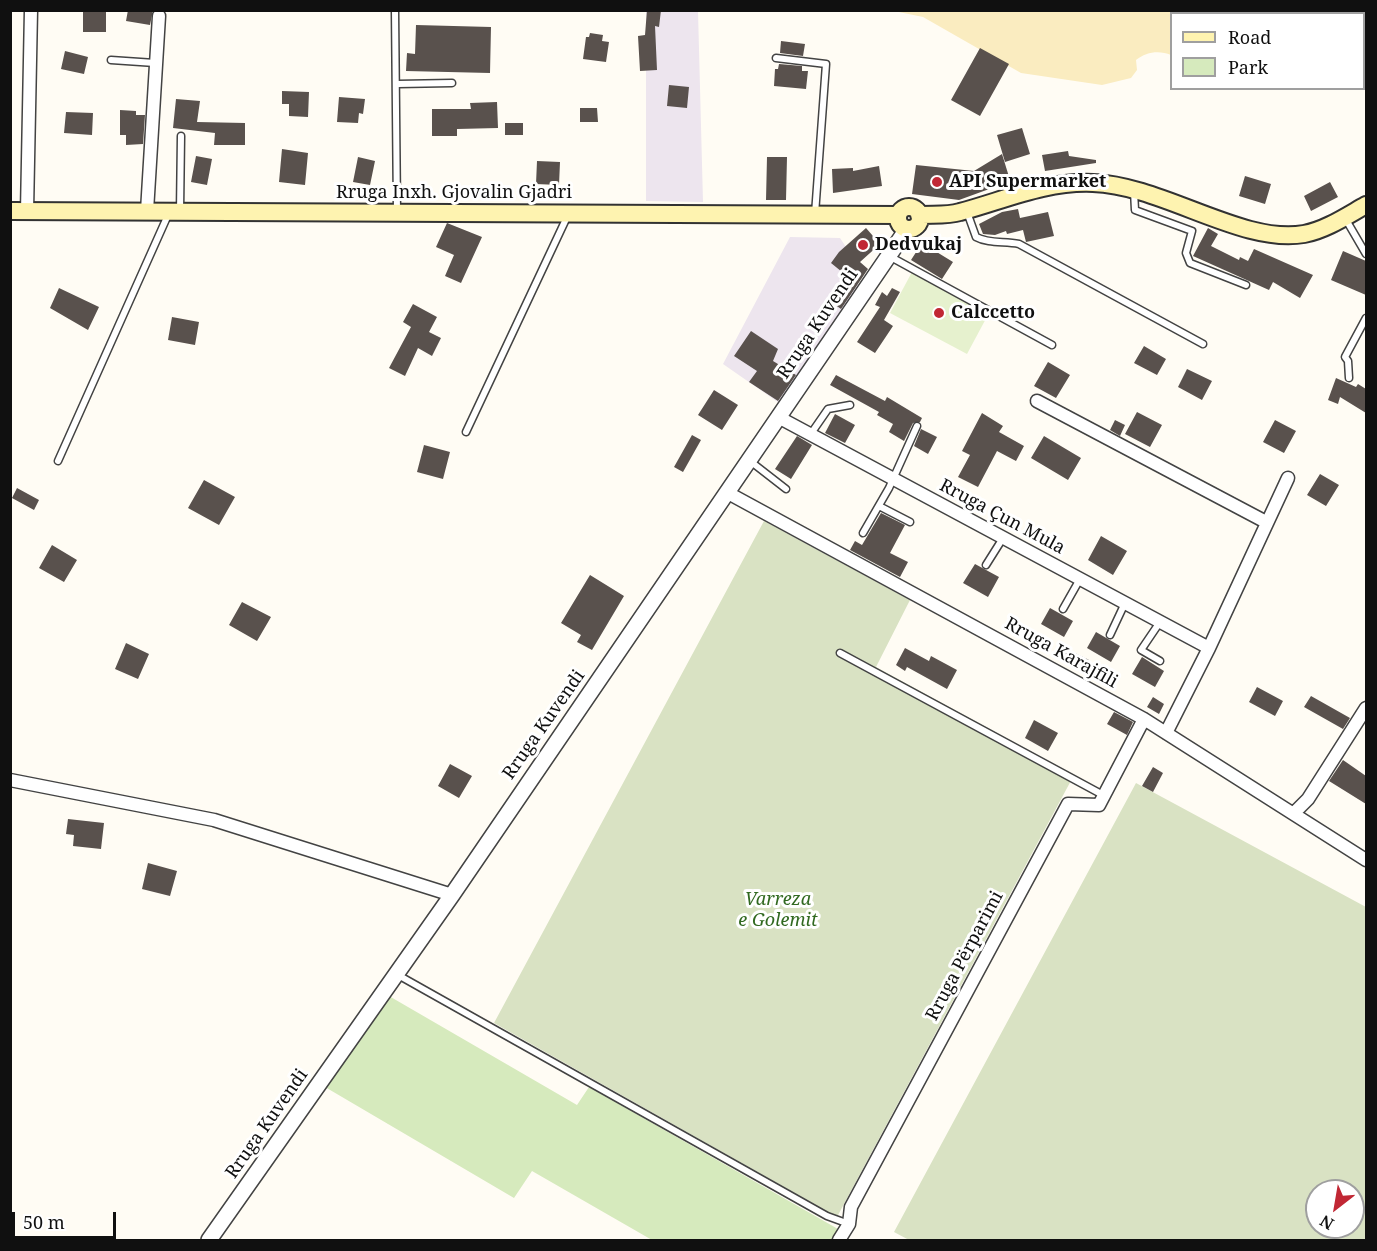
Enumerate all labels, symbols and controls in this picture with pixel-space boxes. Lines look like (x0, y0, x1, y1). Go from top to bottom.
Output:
legend (1170, 12, 1365, 90)
text: Road (1228, 25, 1271, 49)
text: Park (1228, 55, 1268, 79)
place label: API Supermarket (949, 171, 1106, 193)
marker: API Supermarket (930, 175, 944, 189)
street label: Rruga Inxh. Gjovalin Gjadri (336, 182, 572, 204)
place label: Dedvukaj (875, 234, 962, 256)
marker: Dedvukaj (856, 238, 870, 252)
street label: Rruga Kuvendi (773, 265, 863, 383)
place label: Calccetto (951, 302, 1035, 324)
marker: Calccetto (932, 306, 946, 320)
street label: Rruga Çun Mula (936, 475, 1068, 559)
street label: Rruga Karajfili (1001, 613, 1121, 693)
street label: Rruga Kuvendi (498, 666, 590, 784)
street label: Rruga Përparimi (922, 888, 1008, 1024)
park label: Varreza e Golemit (738, 889, 818, 932)
street label: Rruga Kuvendi (221, 1065, 313, 1183)
north arrow (1305, 1179, 1365, 1239)
scale bar (15, 1200, 118, 1238)
text: 50 m (23, 1210, 65, 1234)
text: N (1316, 1210, 1338, 1235)

